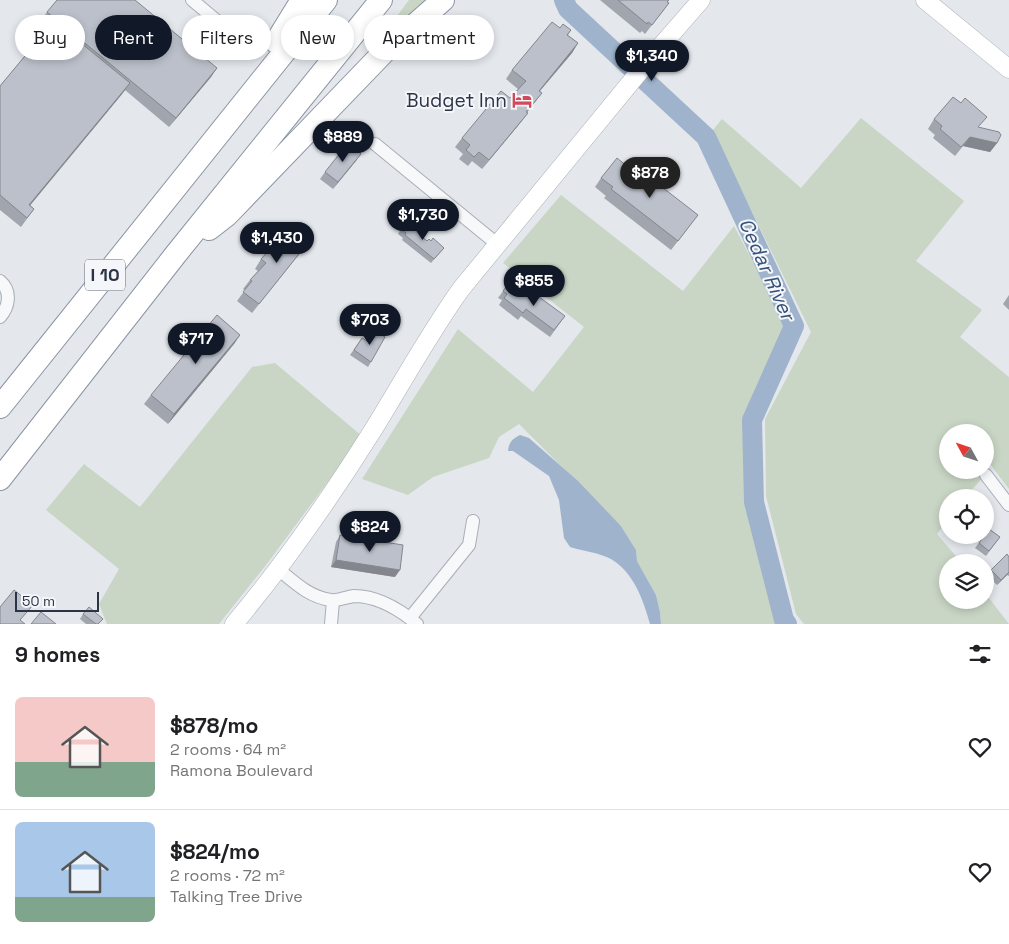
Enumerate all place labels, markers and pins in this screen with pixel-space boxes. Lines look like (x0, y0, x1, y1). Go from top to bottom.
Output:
pin: $1,340 (611, 39, 693, 82)
place label: Budget Inn (406, 88, 507, 113)
hotel icon: Budget Inn (511, 89, 533, 111)
pin: $889 (313, 120, 373, 163)
pin: $878 (620, 156, 680, 199)
pin: $1,730 (382, 198, 464, 241)
pin: $1,430 (236, 222, 318, 264)
pin: $855 (504, 264, 564, 307)
pin: $703 (340, 304, 400, 346)
pin: $717 (166, 322, 226, 365)
pin: $824 (340, 510, 400, 553)

